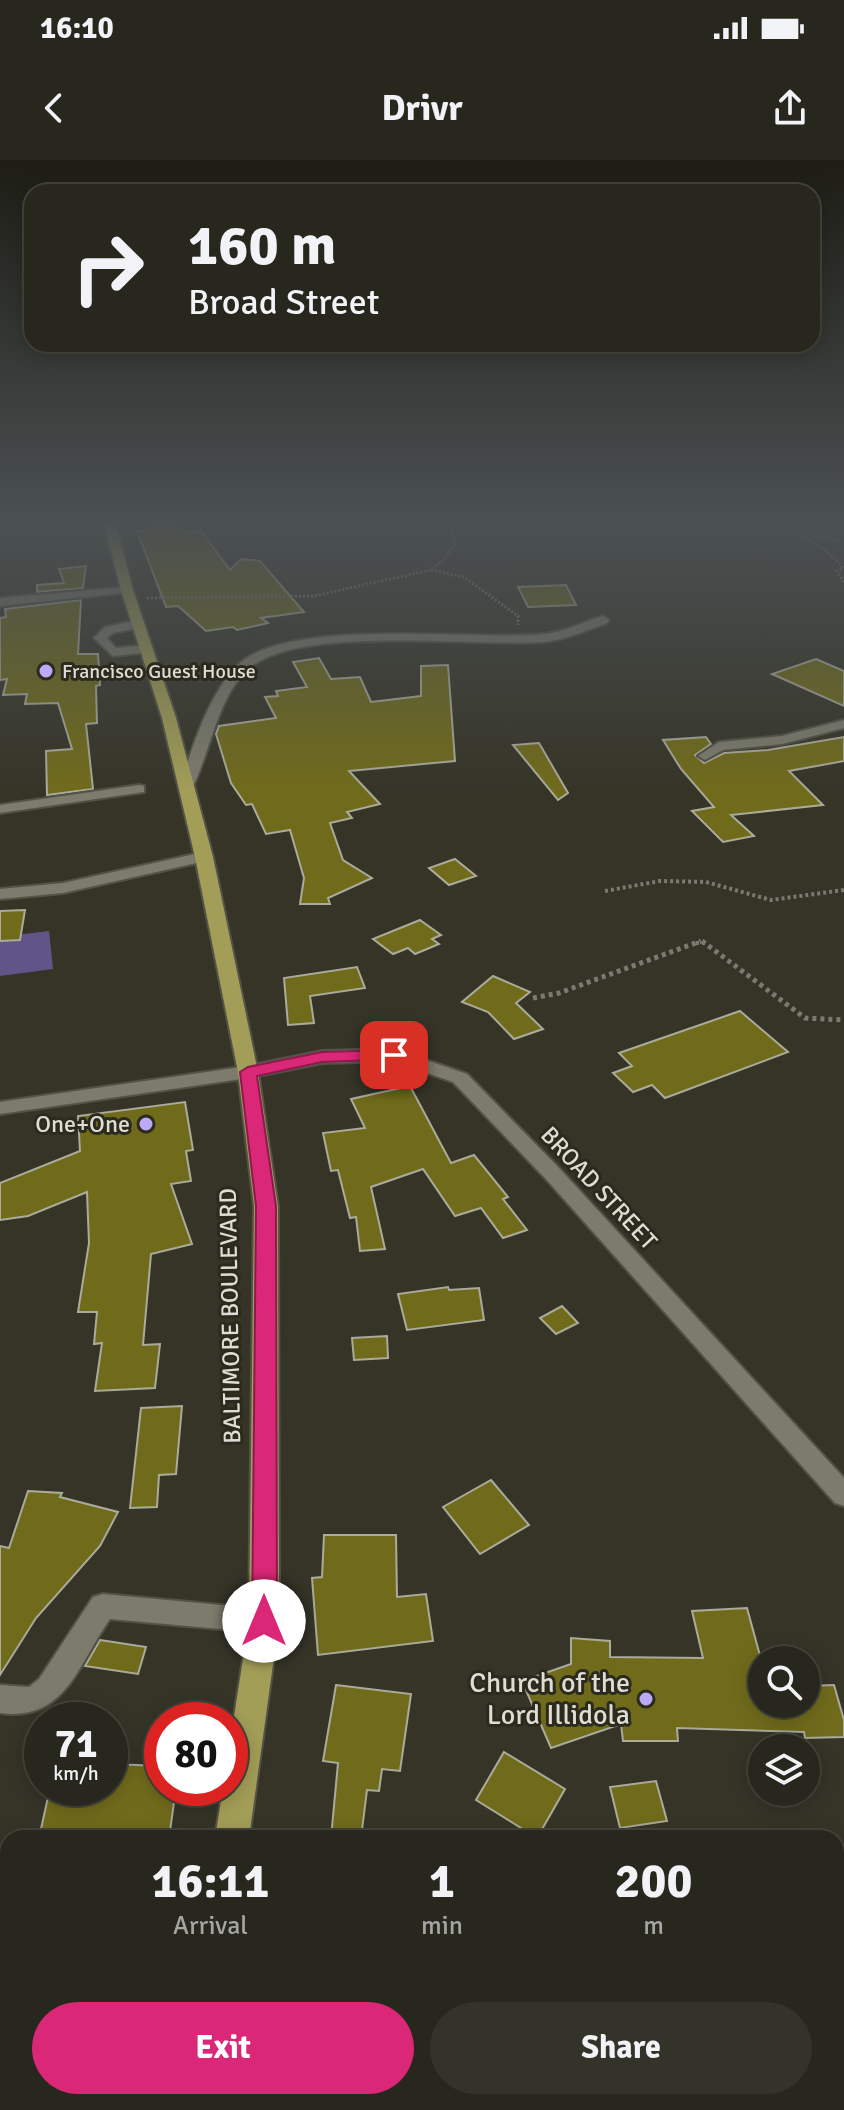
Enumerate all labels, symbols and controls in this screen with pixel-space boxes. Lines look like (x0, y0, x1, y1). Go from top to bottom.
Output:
text: 16:10 (40, 10, 114, 47)
icon: back (32, 86, 76, 130)
text: Drivr (381, 86, 463, 131)
icon: share (768, 86, 812, 130)
text: 160 m (188, 211, 336, 280)
icon: right (56, 216, 160, 320)
text: Broad Street (188, 280, 379, 325)
place label: Francisco Guest House (62, 659, 256, 684)
marker: Francisco Guest House (37, 662, 55, 680)
pin (360, 1021, 428, 1089)
icon: arrive (372, 1033, 416, 1077)
place label: One+One (35, 1109, 130, 1139)
marker: One+One (137, 1115, 155, 1133)
street label: BROAD STREET (534, 1120, 664, 1256)
street label: BALTIMORE BOULEVARD (213, 1188, 247, 1444)
position arrow (222, 1579, 306, 1663)
map controls (748, 1646, 820, 1806)
button: search (748, 1646, 820, 1718)
place label: Church of the Lord Illidola (469, 1666, 630, 1732)
marker: Church of the Lord Illidola (637, 1690, 655, 1708)
speed limit sign: 80 (144, 1702, 248, 1806)
text: 71 (54, 1719, 98, 1769)
button: layers (748, 1734, 820, 1806)
text: km/h (53, 1761, 99, 1786)
text: 16:11 (152, 1852, 269, 1911)
text: 1 (429, 1852, 455, 1911)
text: 200 (615, 1852, 692, 1911)
text: Arrival (173, 1910, 248, 1942)
text: min (421, 1910, 463, 1942)
text: m (643, 1910, 664, 1942)
button: Exit (32, 2002, 414, 2094)
button: Share (430, 2002, 812, 2094)

